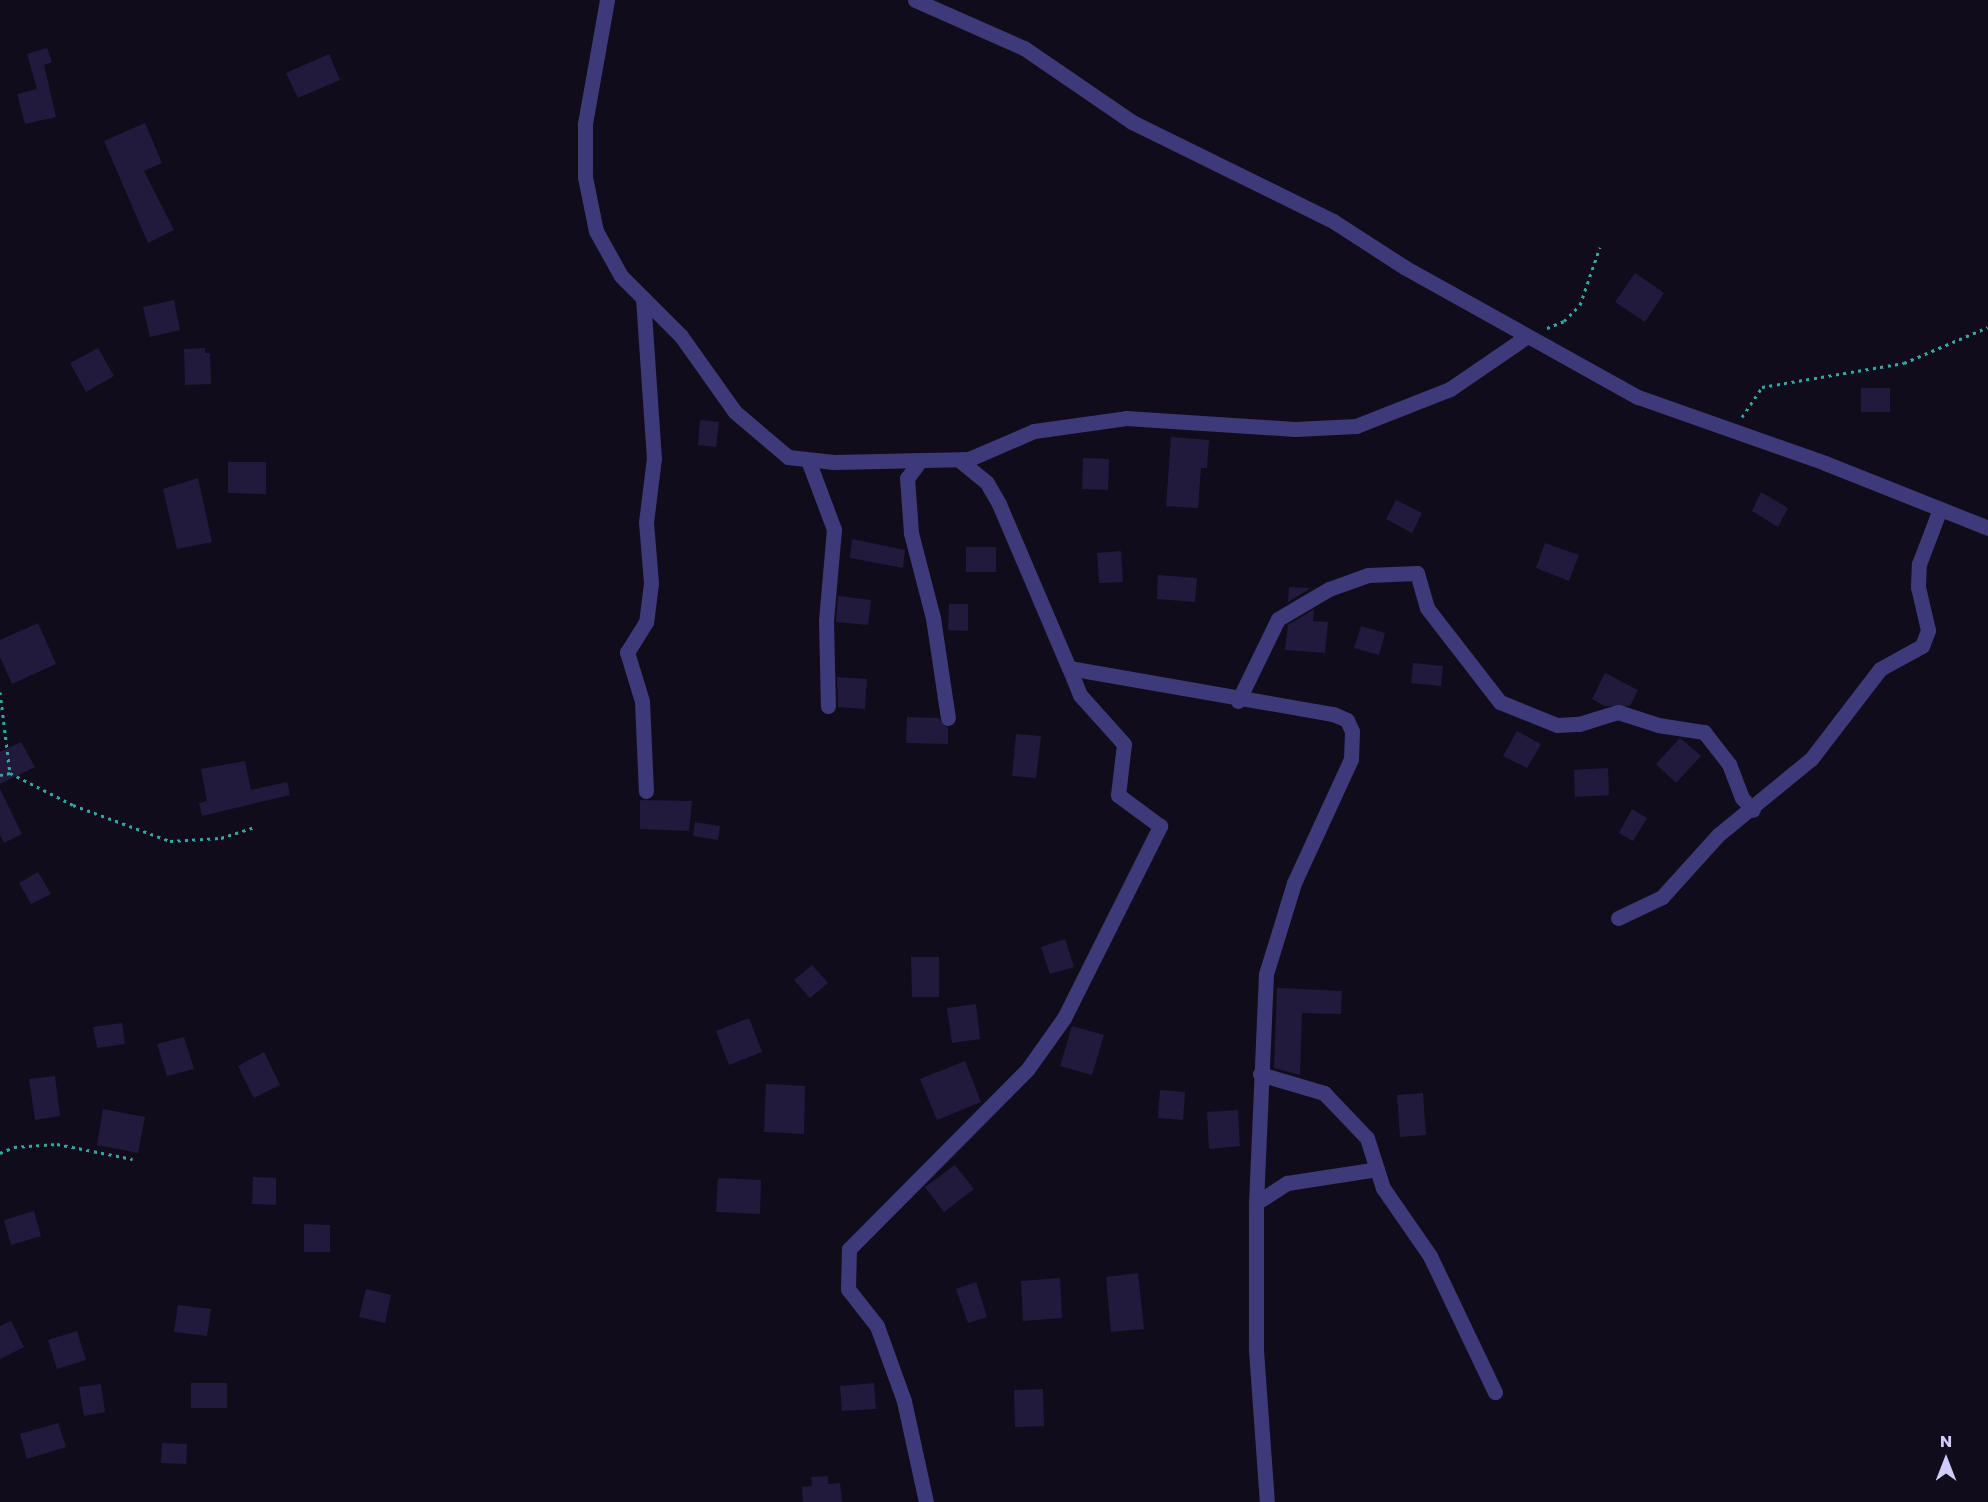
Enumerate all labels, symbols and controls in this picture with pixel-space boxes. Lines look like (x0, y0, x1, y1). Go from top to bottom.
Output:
north arrow (1916, 1430, 1976, 1490)
text: N (1940, 1430, 1952, 1453)

